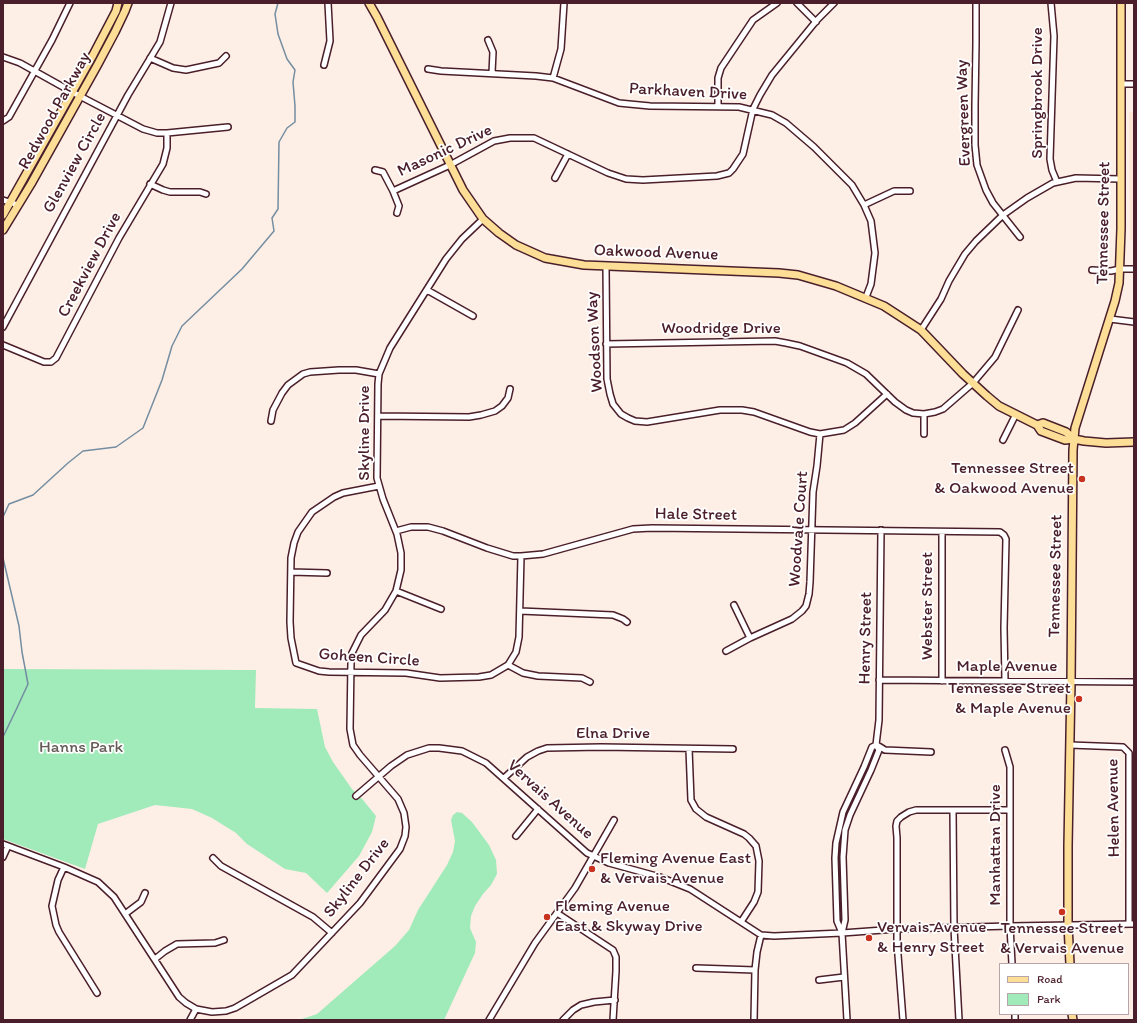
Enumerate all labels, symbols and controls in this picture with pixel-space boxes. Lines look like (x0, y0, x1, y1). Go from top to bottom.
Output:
street label: Springbrook Drive (1028, 27, 1048, 159)
street label: Redwood Parkway (14, 49, 96, 173)
street label: Evergreen Way (952, 59, 976, 167)
street label: Parkhaven Drive (628, 79, 748, 105)
street label: Glenview Circle (39, 109, 111, 217)
street label: Masonic Drive (395, 120, 495, 182)
street label: Tennessee Street (1093, 161, 1115, 285)
street label: Creekview Drive (54, 209, 126, 321)
street label: Oakwood Avenue (593, 241, 719, 265)
street label: Woodson Way (582, 291, 608, 393)
street label: Woodridge Drive (661, 319, 781, 339)
street label: Skyline Drive (355, 385, 375, 481)
place label: Tennessee Street & Oakwood Avenue (934, 459, 1074, 499)
street label: Woodvale Court (785, 470, 813, 588)
marker: Tennessee Street & Oakwood Avenue (1077, 474, 1087, 484)
street label: Hale Street (655, 504, 737, 526)
street label: Tennessee Street (1045, 514, 1067, 638)
street label: Webster Street (918, 552, 938, 660)
street label: Henry Street (855, 591, 877, 685)
street label: Goheen Circle (318, 644, 420, 672)
street label: Maple Avenue (956, 657, 1058, 677)
place label: Tennessee Street & Maple Avenue (948, 679, 1071, 719)
marker: Tennessee Street & Maple Avenue (1074, 694, 1084, 704)
street label: Elna Drive (576, 724, 650, 744)
park label: Hanns Park (39, 738, 123, 758)
street label: Vervais Avenue (503, 756, 597, 844)
street label: Helen Avenue (1103, 758, 1125, 858)
street label: Manhattan Drive (986, 784, 1006, 906)
street label: Skyline Drive (320, 834, 394, 922)
place label: Fleming Avenue East & Vervais Avenue (600, 849, 751, 889)
marker: Fleming Avenue East & Vervais Avenue (587, 864, 597, 874)
place label: Fleming Avenue East & Skyway Drive (555, 897, 702, 937)
marker: Tennessee Street & Vervais Avenue (1057, 907, 1067, 917)
marker: Fleming Avenue East & Skyway Drive (542, 912, 552, 922)
place label: Vervais Avenue & Henry Street (877, 918, 986, 958)
place label: Tennessee Street & Vervais Avenue (1000, 919, 1124, 959)
marker: Vervais Avenue & Henry Street (864, 933, 874, 943)
legend (999, 963, 1129, 1015)
text: Road (1037, 972, 1063, 986)
text: Park (1037, 992, 1061, 1006)

